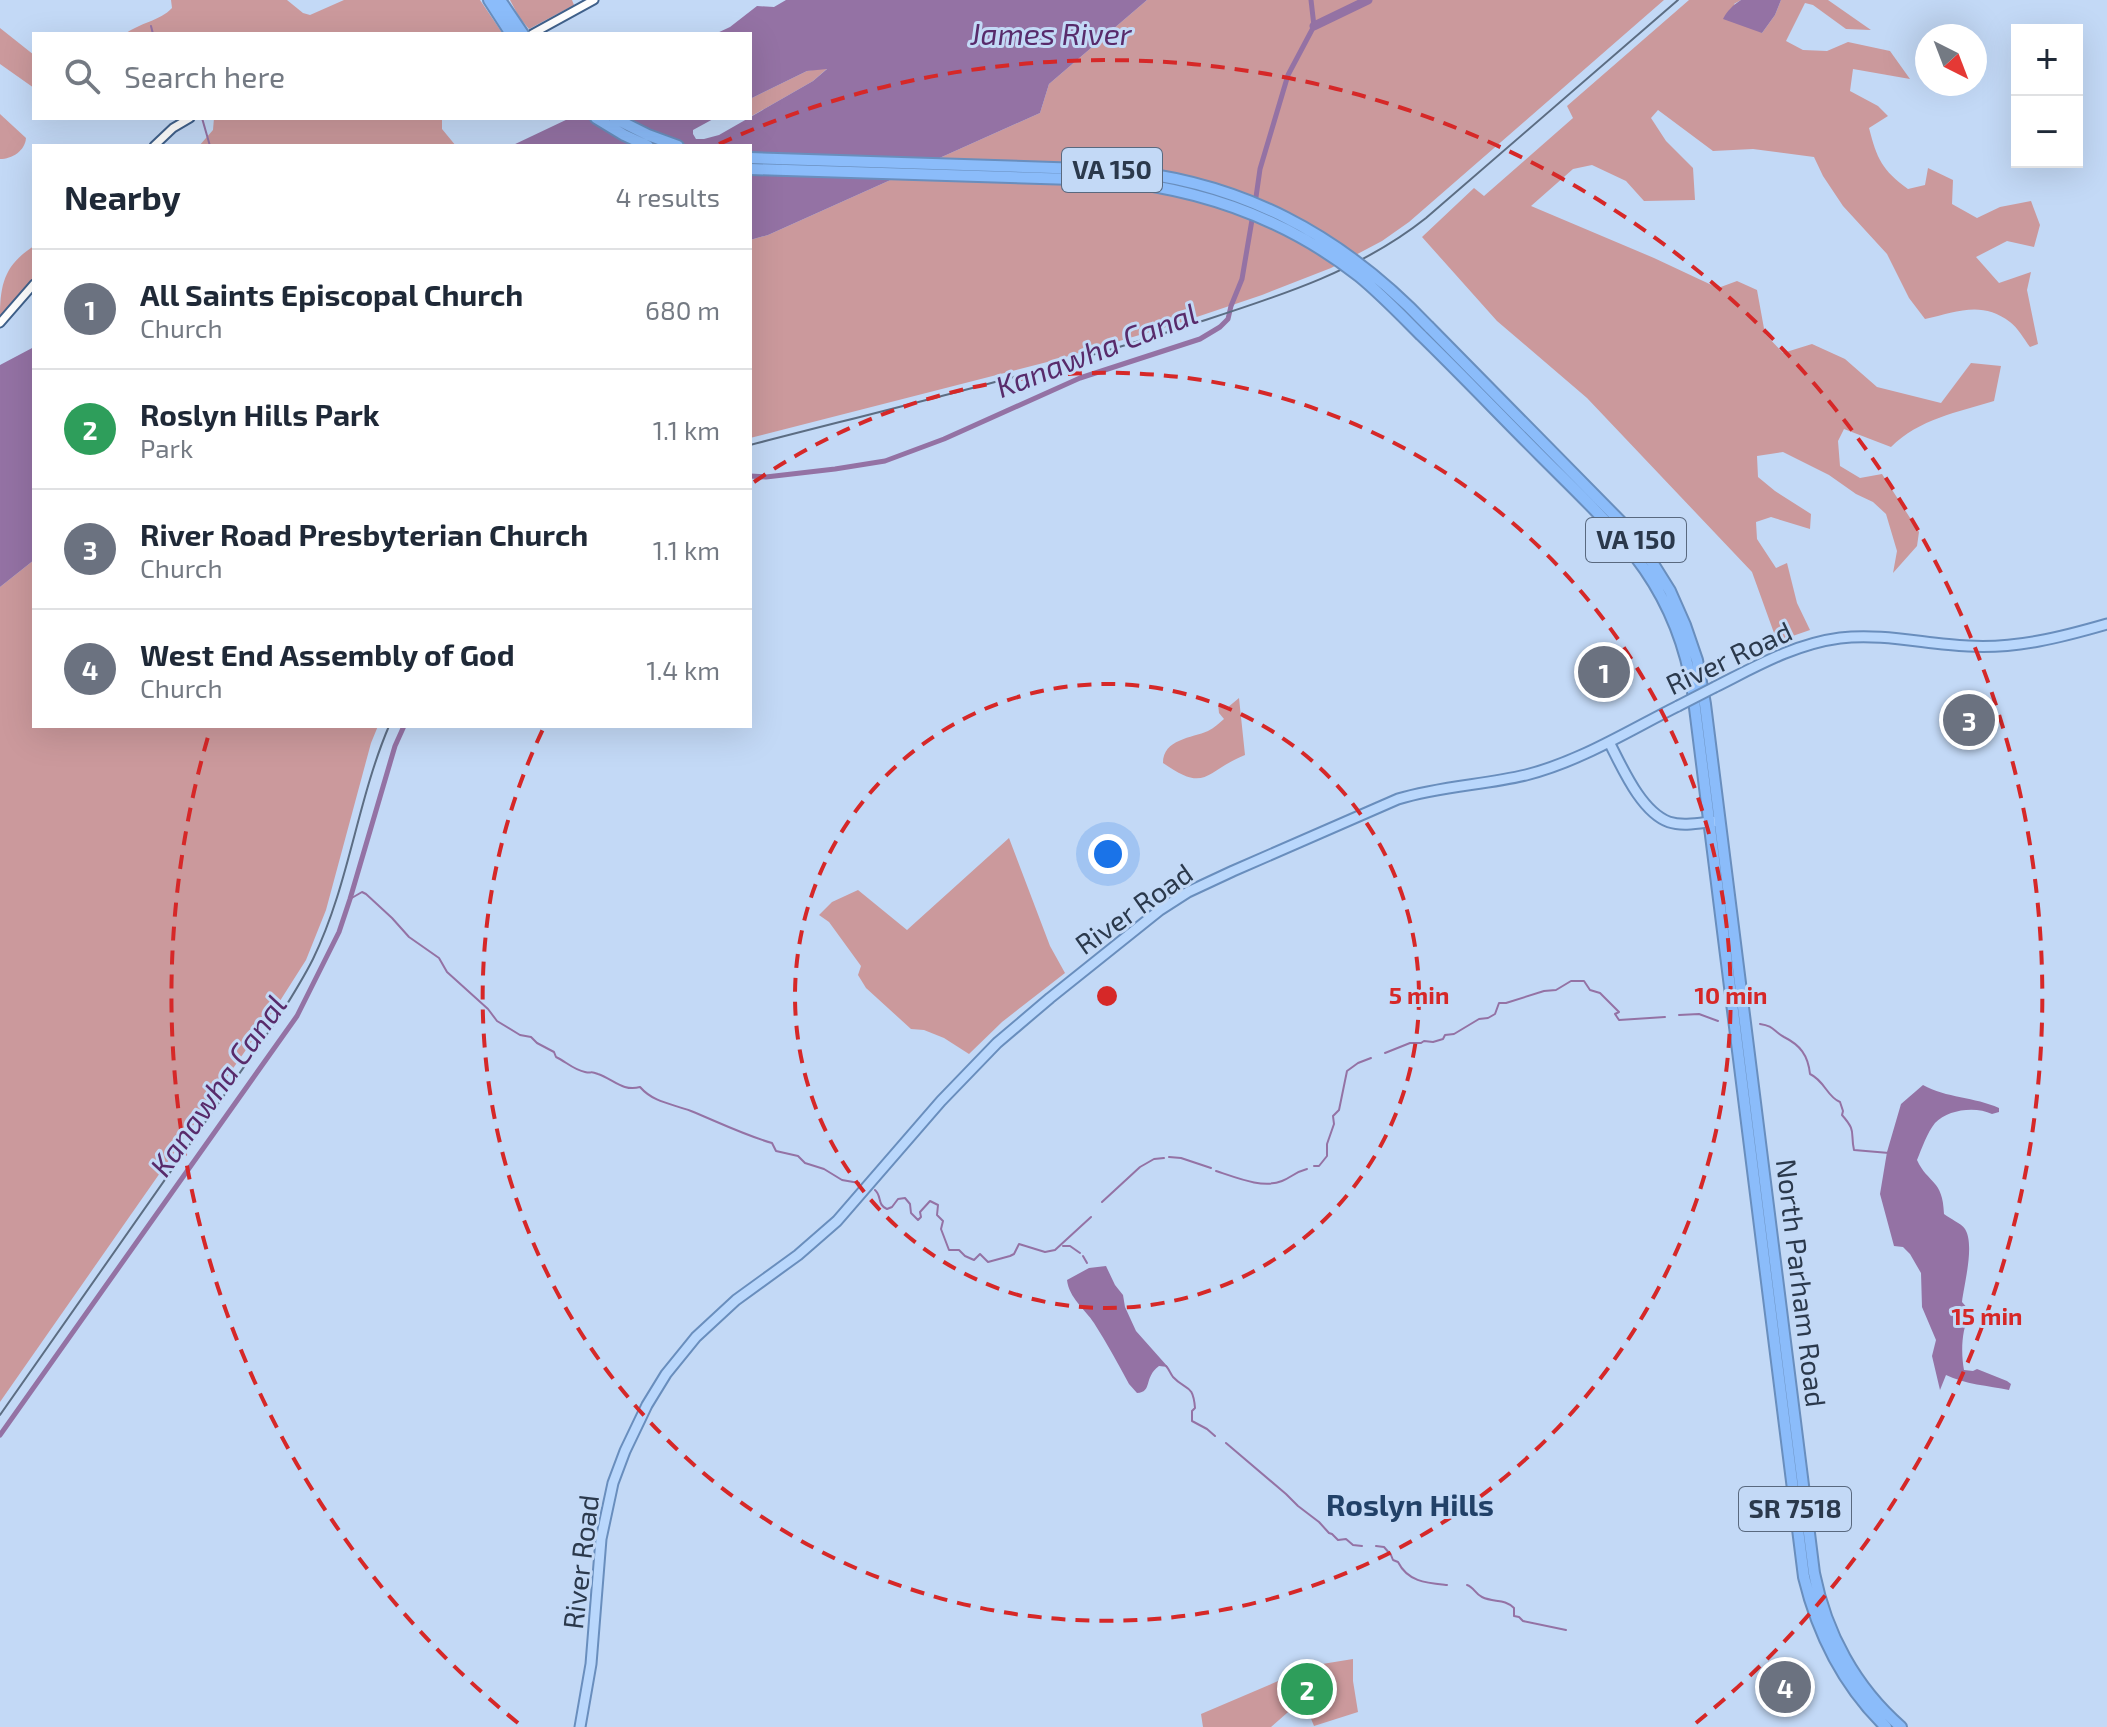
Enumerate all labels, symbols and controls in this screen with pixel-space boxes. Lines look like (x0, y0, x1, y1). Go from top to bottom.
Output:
water label: James River (969, 15, 1133, 51)
north arrow (1915, 24, 1987, 96)
map controls (2011, 24, 2083, 168)
button: + (2011, 24, 2083, 96)
search box (32, 32, 752, 120)
icon: search (60, 54, 104, 98)
text: Search here (124, 58, 285, 94)
button: − (2011, 96, 2083, 168)
road number: VA 150 (1062, 148, 1162, 192)
text: Nearby (64, 176, 181, 217)
text: 4 results (615, 181, 720, 212)
text: All Saints Episcopal Church (140, 276, 523, 312)
text: 1 (84, 294, 96, 325)
text: 680 m (645, 294, 720, 325)
water label: Kanawha Canal (990, 294, 1202, 404)
text: Church (140, 312, 223, 343)
text: Roslyn Hills Park (140, 396, 380, 432)
text: 2 (82, 414, 98, 445)
text: 1.1 km (653, 414, 720, 445)
text: Park (140, 432, 193, 463)
text: River Road Presbyterian Church (140, 516, 588, 552)
road number: VA 150 (1586, 518, 1686, 562)
text: 3 (83, 534, 97, 565)
text: 1.1 km (653, 534, 720, 565)
text: Church (140, 552, 223, 583)
street label: River Road (1660, 613, 1797, 701)
text: West End Assembly of God (140, 636, 515, 672)
pin: 1 (1578, 642, 1630, 702)
text: 4 (82, 654, 98, 685)
text: 1.4 km (646, 654, 720, 685)
text: Church (140, 672, 223, 703)
pin: 3 (1943, 690, 1995, 750)
your location (1088, 834, 1128, 874)
street label: River Road (1068, 855, 1199, 961)
text: 5 min (1389, 980, 1449, 1009)
text: 10 min (1695, 980, 1767, 1009)
centre of rings (1093, 982, 1121, 1010)
water label: Kanawha Canal (141, 987, 293, 1182)
street label: North Parham Road (1770, 1157, 1834, 1409)
text: 15 min (1952, 1301, 2023, 1330)
district label: Roslyn Hills (1326, 1486, 1494, 1523)
road number: SR 7518 (1739, 1487, 1851, 1531)
street label: River Road (555, 1493, 605, 1631)
pin: 4 (1759, 1657, 1811, 1717)
pin: 2 (1281, 1659, 1333, 1719)

